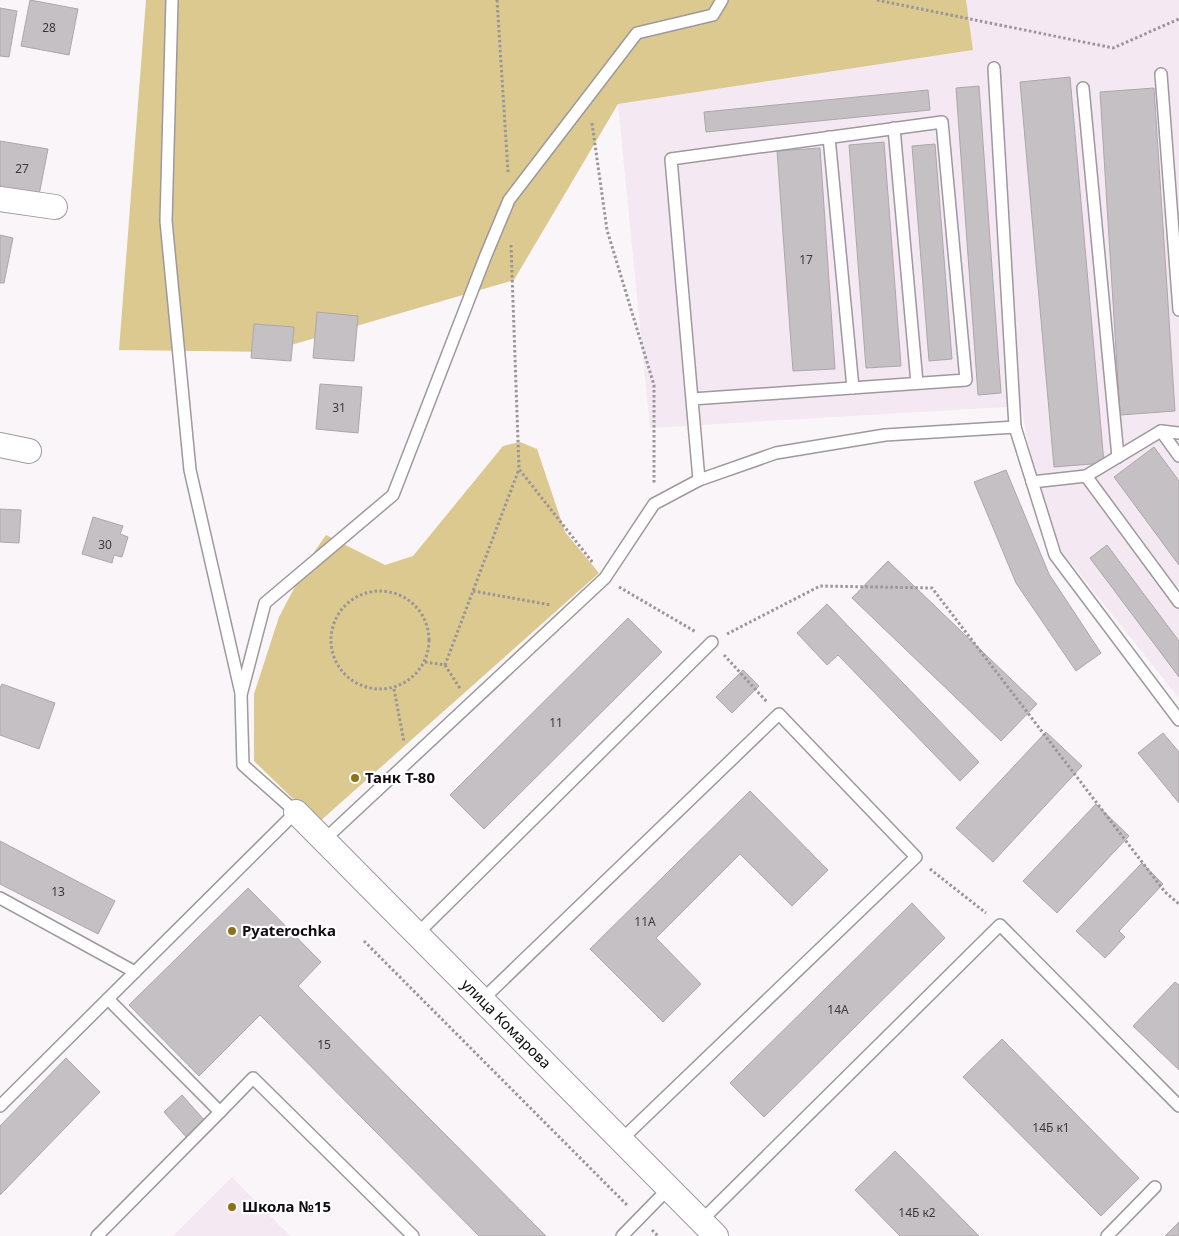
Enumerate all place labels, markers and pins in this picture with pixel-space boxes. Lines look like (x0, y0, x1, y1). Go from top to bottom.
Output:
place label: Танк Т-80 (365, 767, 435, 787)
marker: Танк Т-80 (349, 772, 361, 784)
place label: Pyaterochka (242, 920, 336, 940)
marker: Pyaterochka (226, 925, 238, 937)
place label: Школа №15 (242, 1196, 331, 1216)
marker: Школа №15 (226, 1201, 238, 1213)

